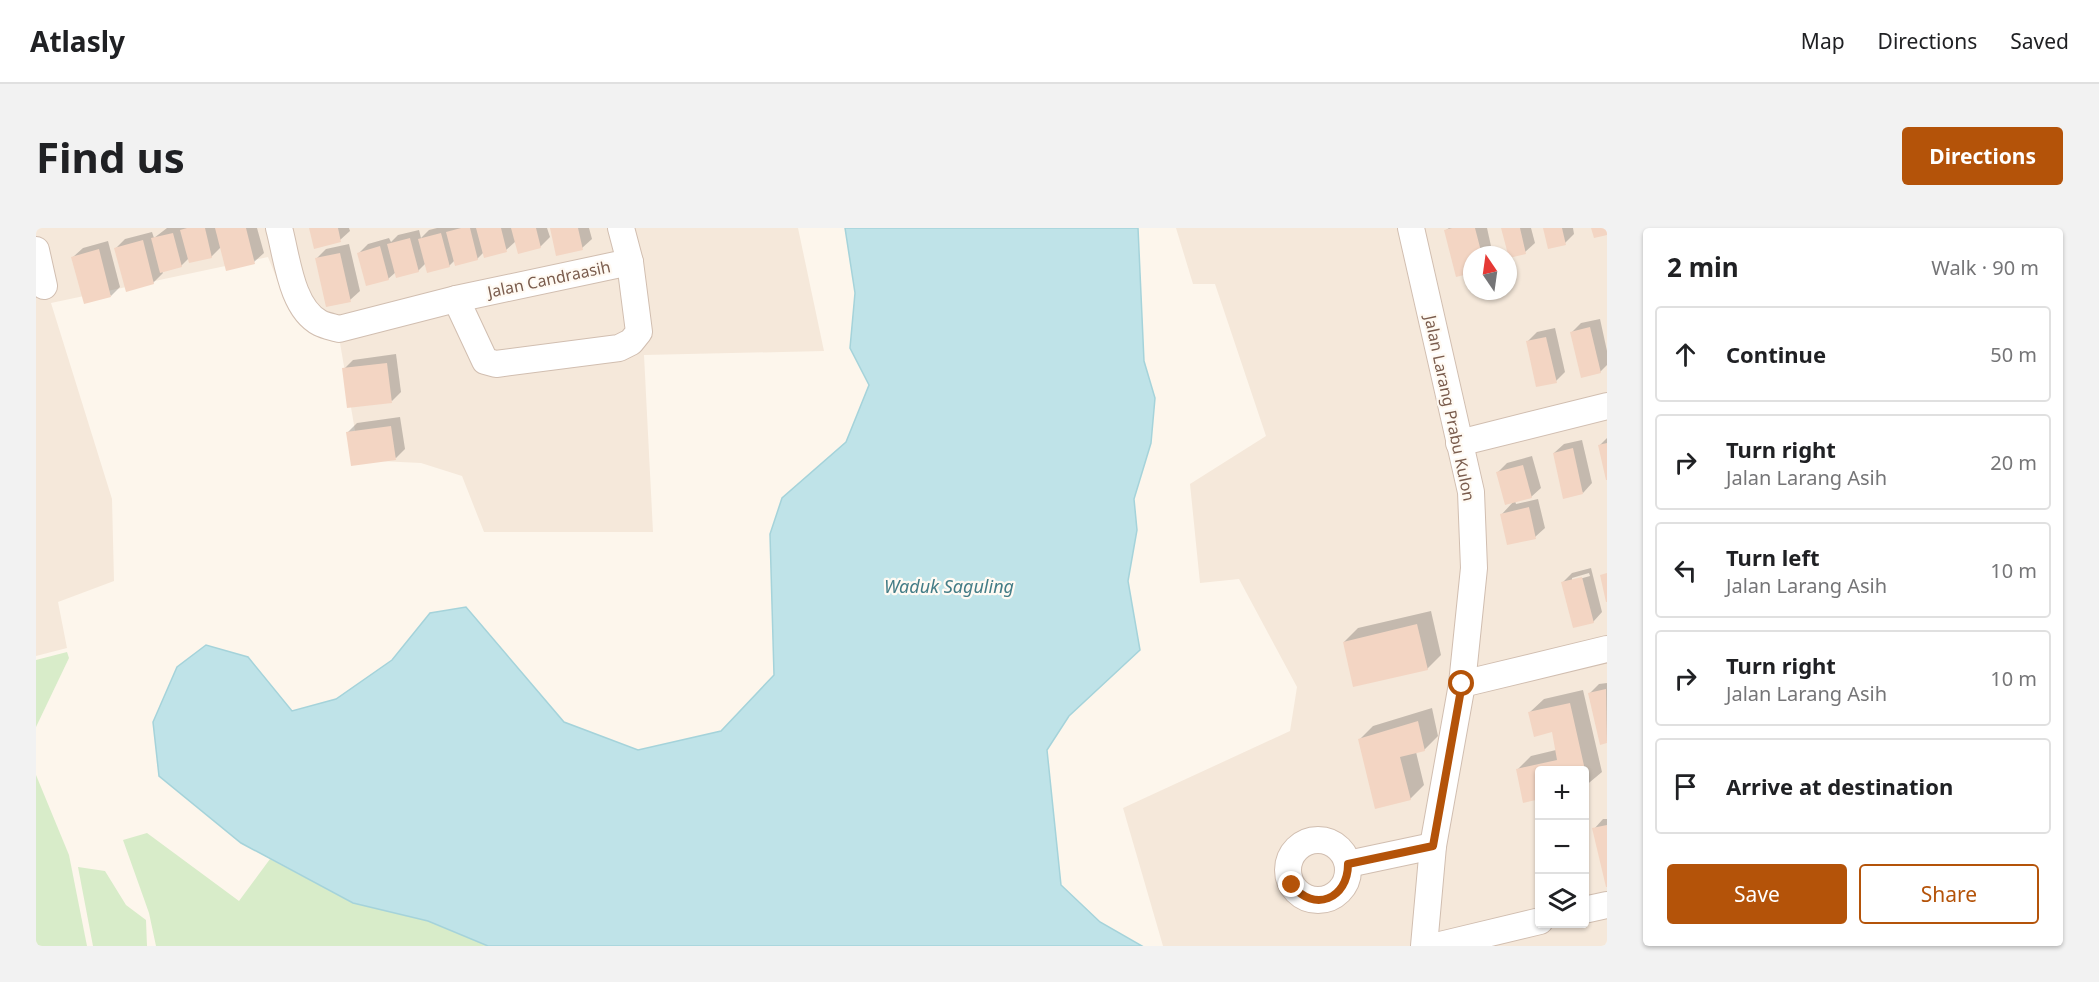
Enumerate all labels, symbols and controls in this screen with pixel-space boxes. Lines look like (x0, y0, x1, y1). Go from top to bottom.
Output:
text: Atlasly (30, 22, 125, 60)
text: Map (1801, 27, 1845, 55)
text: Directions (1878, 27, 1977, 55)
text: Saved (2010, 27, 2069, 55)
button: Directions (1902, 127, 2063, 185)
text: Find us (36, 128, 185, 185)
north arrow (1463, 246, 1517, 300)
text: 2 min (1667, 249, 1739, 285)
text: Walk · 90 m (1931, 254, 2039, 281)
street label: Jalan Candraasih (484, 255, 613, 303)
street label: Jalan Larang Prabu Kulon (1419, 311, 1480, 503)
icon: ahead (1669, 338, 1702, 371)
text: Continue (1726, 339, 1826, 369)
text: 50 m (1990, 341, 2037, 368)
text: Turn right (1726, 434, 1836, 464)
icon: right (1669, 446, 1702, 479)
text: 20 m (1990, 449, 2037, 476)
text: Jalan Larang Asih (1726, 464, 1887, 491)
text: Turn left (1726, 542, 1820, 572)
icon: left (1669, 554, 1702, 587)
text: 10 m (1990, 557, 2037, 584)
text: Jalan Larang Asih (1726, 572, 1887, 599)
water label: Waduk Saguling (884, 574, 1014, 598)
text: Turn right (1726, 650, 1836, 680)
icon: right (1669, 662, 1702, 695)
text: 10 m (1990, 665, 2037, 692)
route start (1448, 670, 1474, 696)
text: Jalan Larang Asih (1726, 680, 1887, 707)
map controls (1535, 766, 1589, 928)
button: + (1535, 766, 1589, 820)
icon: arrive (1669, 770, 1702, 803)
text: Arrive at destination (1726, 771, 1953, 801)
button: − (1535, 820, 1589, 874)
button: Save (1667, 864, 1847, 924)
button: Share (1859, 864, 2039, 924)
route end (1278, 871, 1304, 897)
button: layers (1535, 874, 1589, 928)

